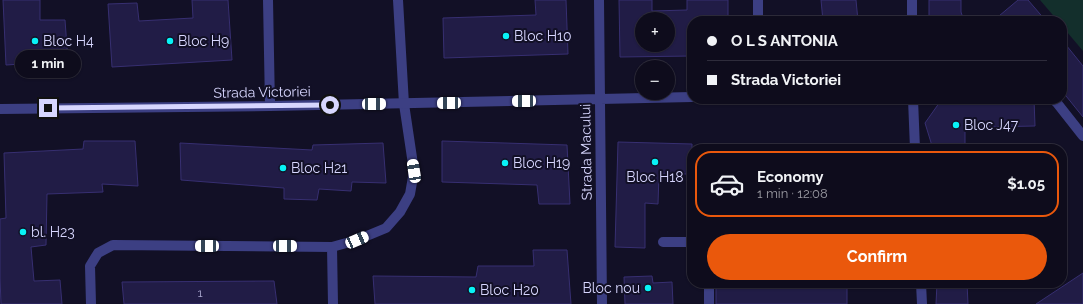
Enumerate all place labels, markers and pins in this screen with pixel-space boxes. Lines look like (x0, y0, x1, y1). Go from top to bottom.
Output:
place label: Bloc H10 (514, 28, 572, 44)
marker: Bloc H10 (501, 31, 511, 41)
place label: Bloc H4 (43, 33, 94, 49)
place label: Bloc H9 (178, 33, 229, 49)
marker: Bloc H4 (30, 36, 40, 46)
marker: Bloc H9 (165, 36, 175, 46)
place label: Bloc J47 (964, 117, 1019, 133)
marker: Bloc J47 (951, 120, 961, 130)
place label: Bloc H19 (513, 155, 570, 171)
marker: Bloc H18 (650, 157, 660, 167)
marker: Bloc H19 (500, 158, 510, 168)
place label: Bloc H21 (291, 160, 347, 176)
marker: Bloc H21 (278, 163, 288, 173)
place label: Bloc H18 (626, 169, 684, 185)
place label: bl. H23 (31, 224, 75, 240)
marker: bl. H23 (18, 227, 28, 237)
place label: Bloc nou (582, 280, 640, 296)
place label: Bloc H20 (480, 282, 539, 298)
marker: Bloc nou (643, 283, 653, 293)
marker: Bloc H20 (467, 285, 477, 295)

